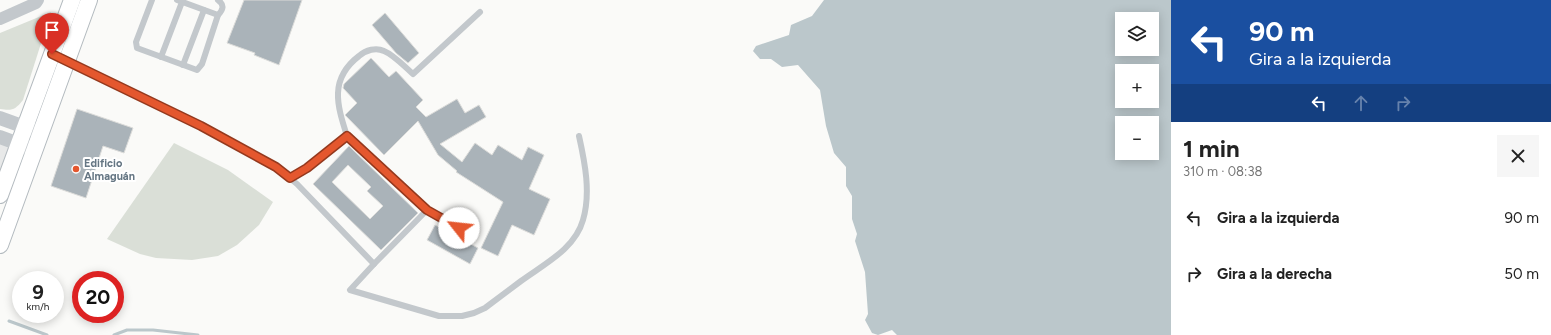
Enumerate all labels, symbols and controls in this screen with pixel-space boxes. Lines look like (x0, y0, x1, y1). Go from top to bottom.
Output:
map controls (1115, 12, 1159, 160)
button: layers (1115, 12, 1159, 56)
pin (35, 13, 69, 54)
text: 90 m (1249, 14, 1314, 48)
icon: left (1183, 16, 1235, 68)
icon: arrive (41, 19, 63, 41)
text: Gira a la izquierda (1249, 48, 1391, 70)
button: + (1115, 64, 1159, 108)
icon: left (1308, 92, 1330, 114)
icon: ahead (1350, 92, 1372, 114)
icon: right (1392, 92, 1414, 114)
button: − (1115, 116, 1159, 160)
text: 1 min (1183, 134, 1240, 163)
button: close (1497, 135, 1539, 177)
place label: Edificio Almaguán (84, 157, 135, 183)
marker: Edificio Almaguán (71, 164, 81, 174)
text: 310 m · 08:38 (1183, 164, 1262, 179)
position arrow (438, 207, 480, 249)
icon: left (1183, 207, 1205, 229)
text: Gira a la izquierda (1217, 209, 1339, 227)
text: 90 m (1504, 209, 1539, 227)
icon: right (1183, 263, 1205, 285)
text: Gira a la derecha (1217, 265, 1332, 283)
text: 50 m (1504, 265, 1539, 283)
speed limit sign: 20 (72, 271, 124, 323)
text: 9 (32, 280, 44, 304)
text: km/h (27, 300, 49, 313)

